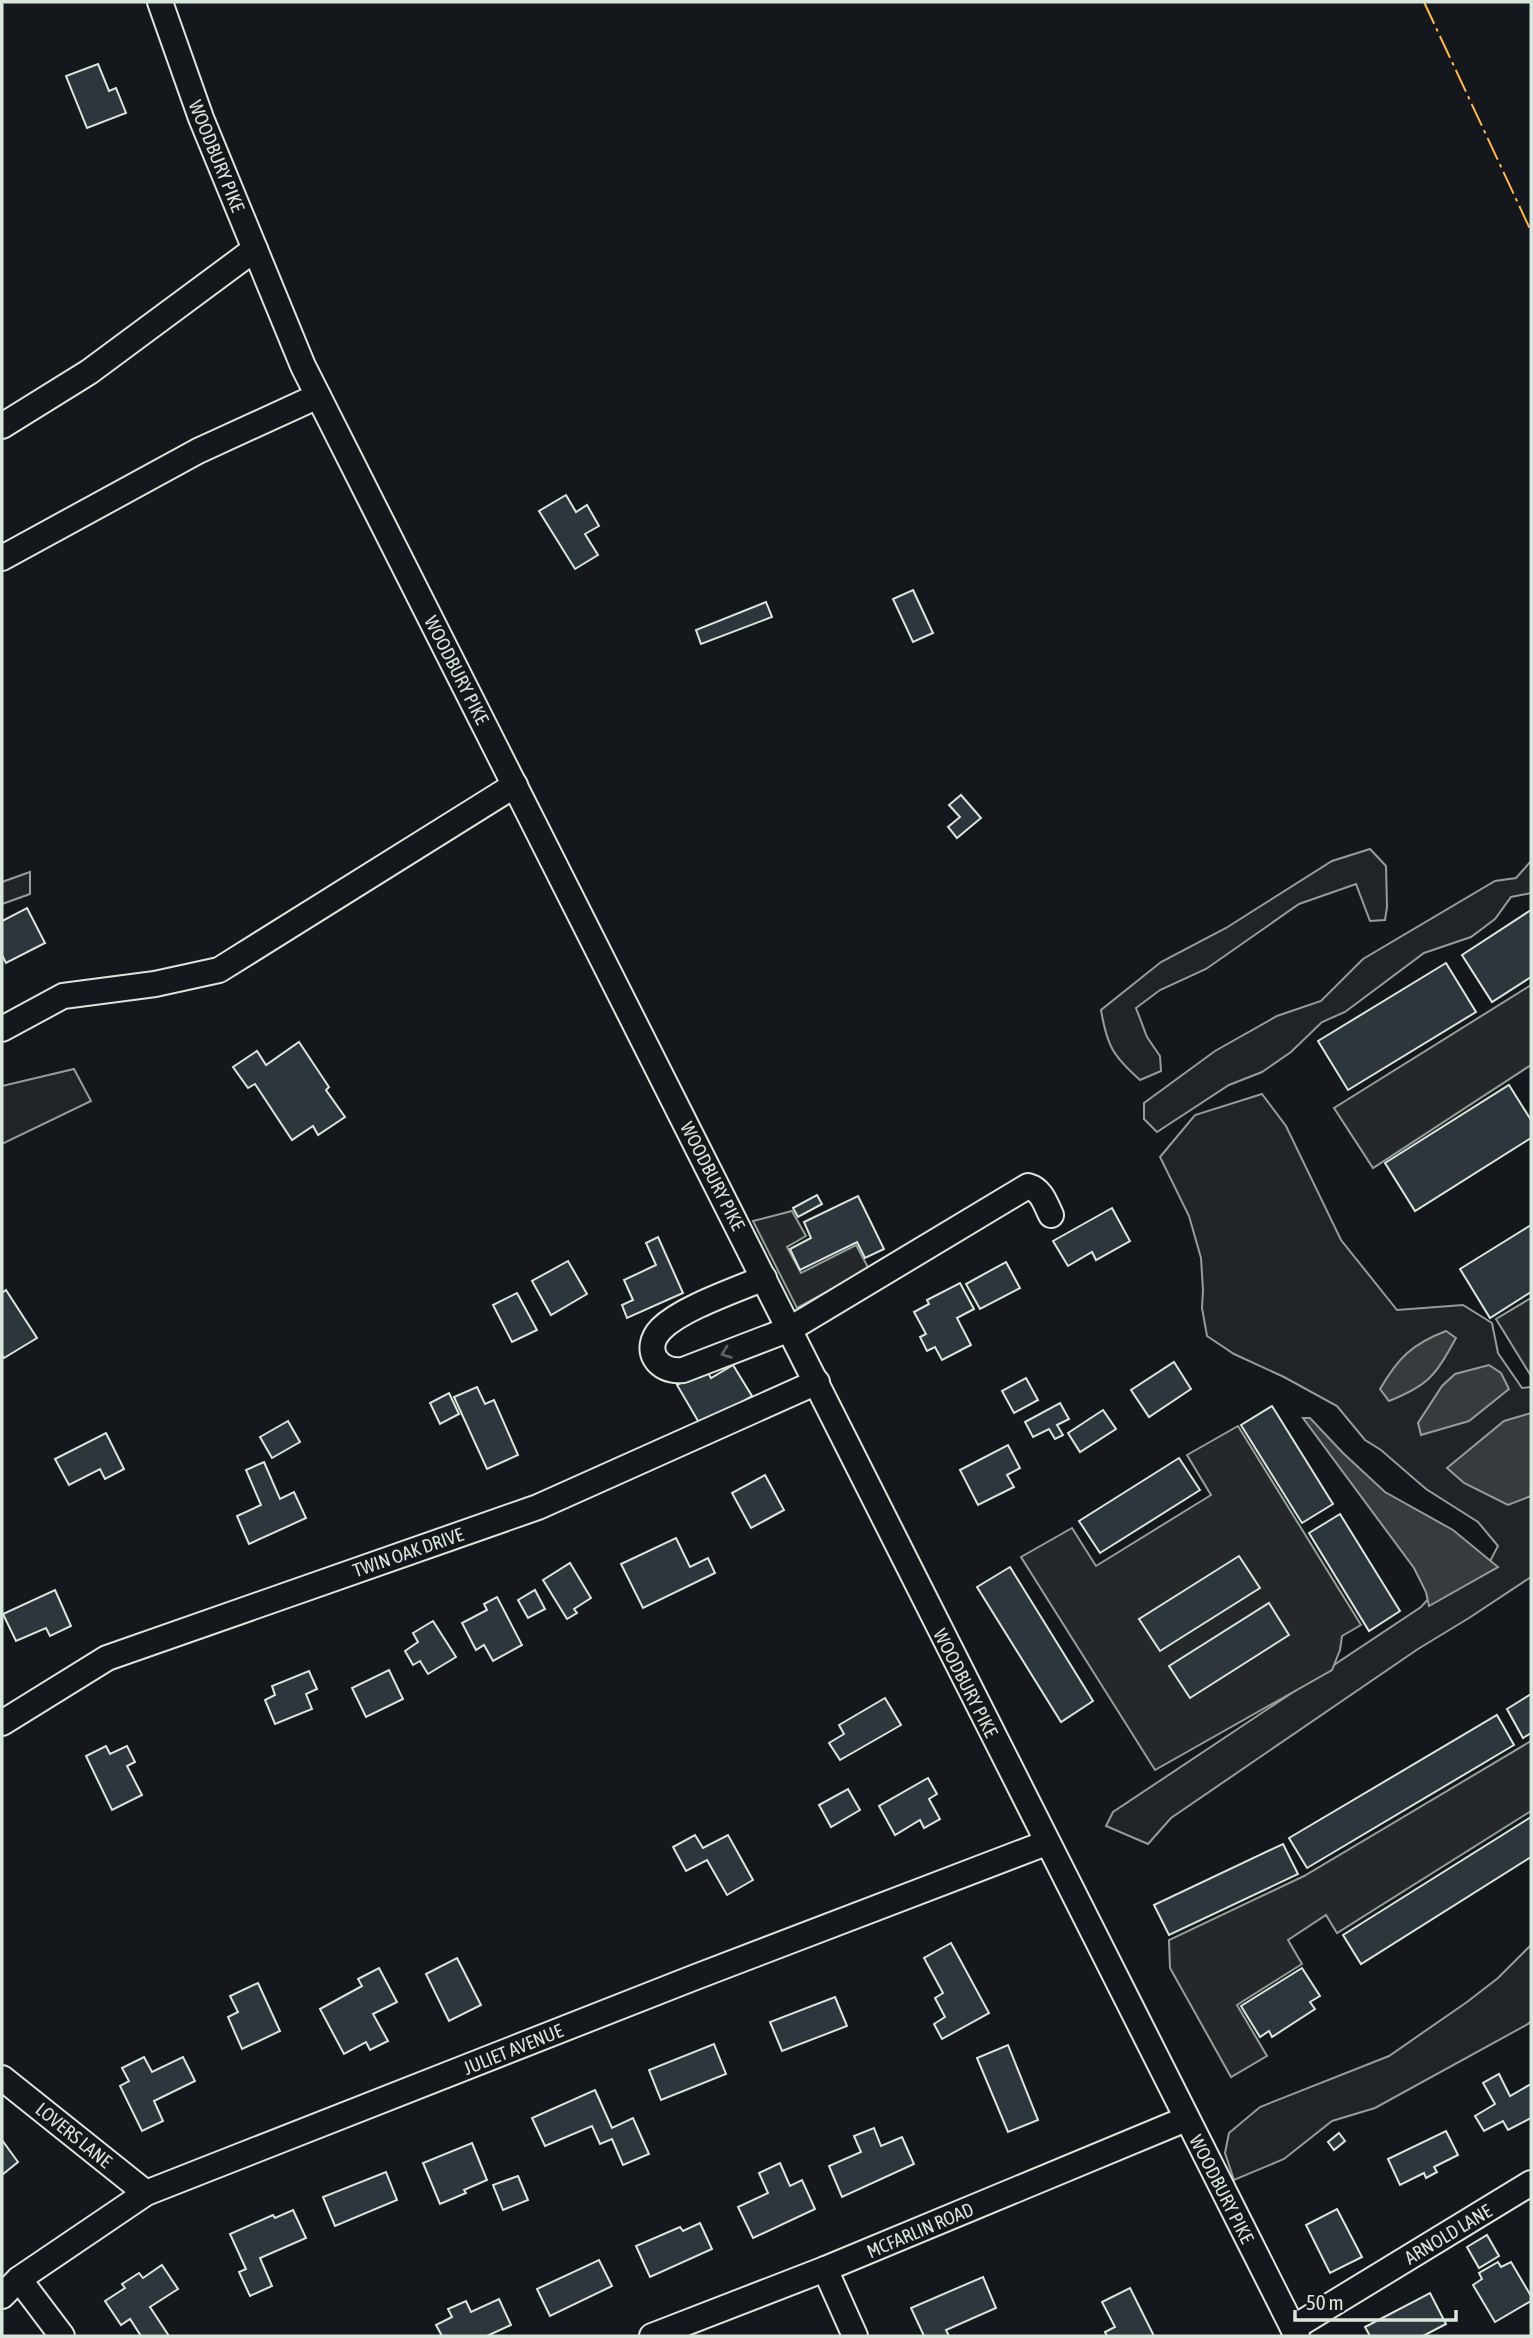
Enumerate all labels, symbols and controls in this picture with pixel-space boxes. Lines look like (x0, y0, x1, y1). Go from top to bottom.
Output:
street label: WOODBURY PIKE (185, 97, 249, 215)
street label: WOODBURY PIKE (420, 612, 494, 728)
street label: WOODBURY PIKE (676, 1118, 750, 1234)
one-way arrow (721, 1345, 733, 1359)
street label: TWIN OAK DRIVE (350, 1523, 466, 1581)
street label: WOODBURY PIKE (929, 1625, 1003, 1741)
street label: JULIET AVENUE (460, 2019, 566, 2079)
street label: LOVERS LANE (32, 2098, 116, 2172)
street label: WOODBURY PIKE (1185, 2131, 1259, 2247)
street label: MCFARLIN ROAD (863, 2198, 977, 2262)
street label: ARNOLD LANE (1400, 2199, 1496, 2269)
scale bar (1295, 2278, 1456, 2322)
text: 50 m (1306, 2290, 1344, 2314)

